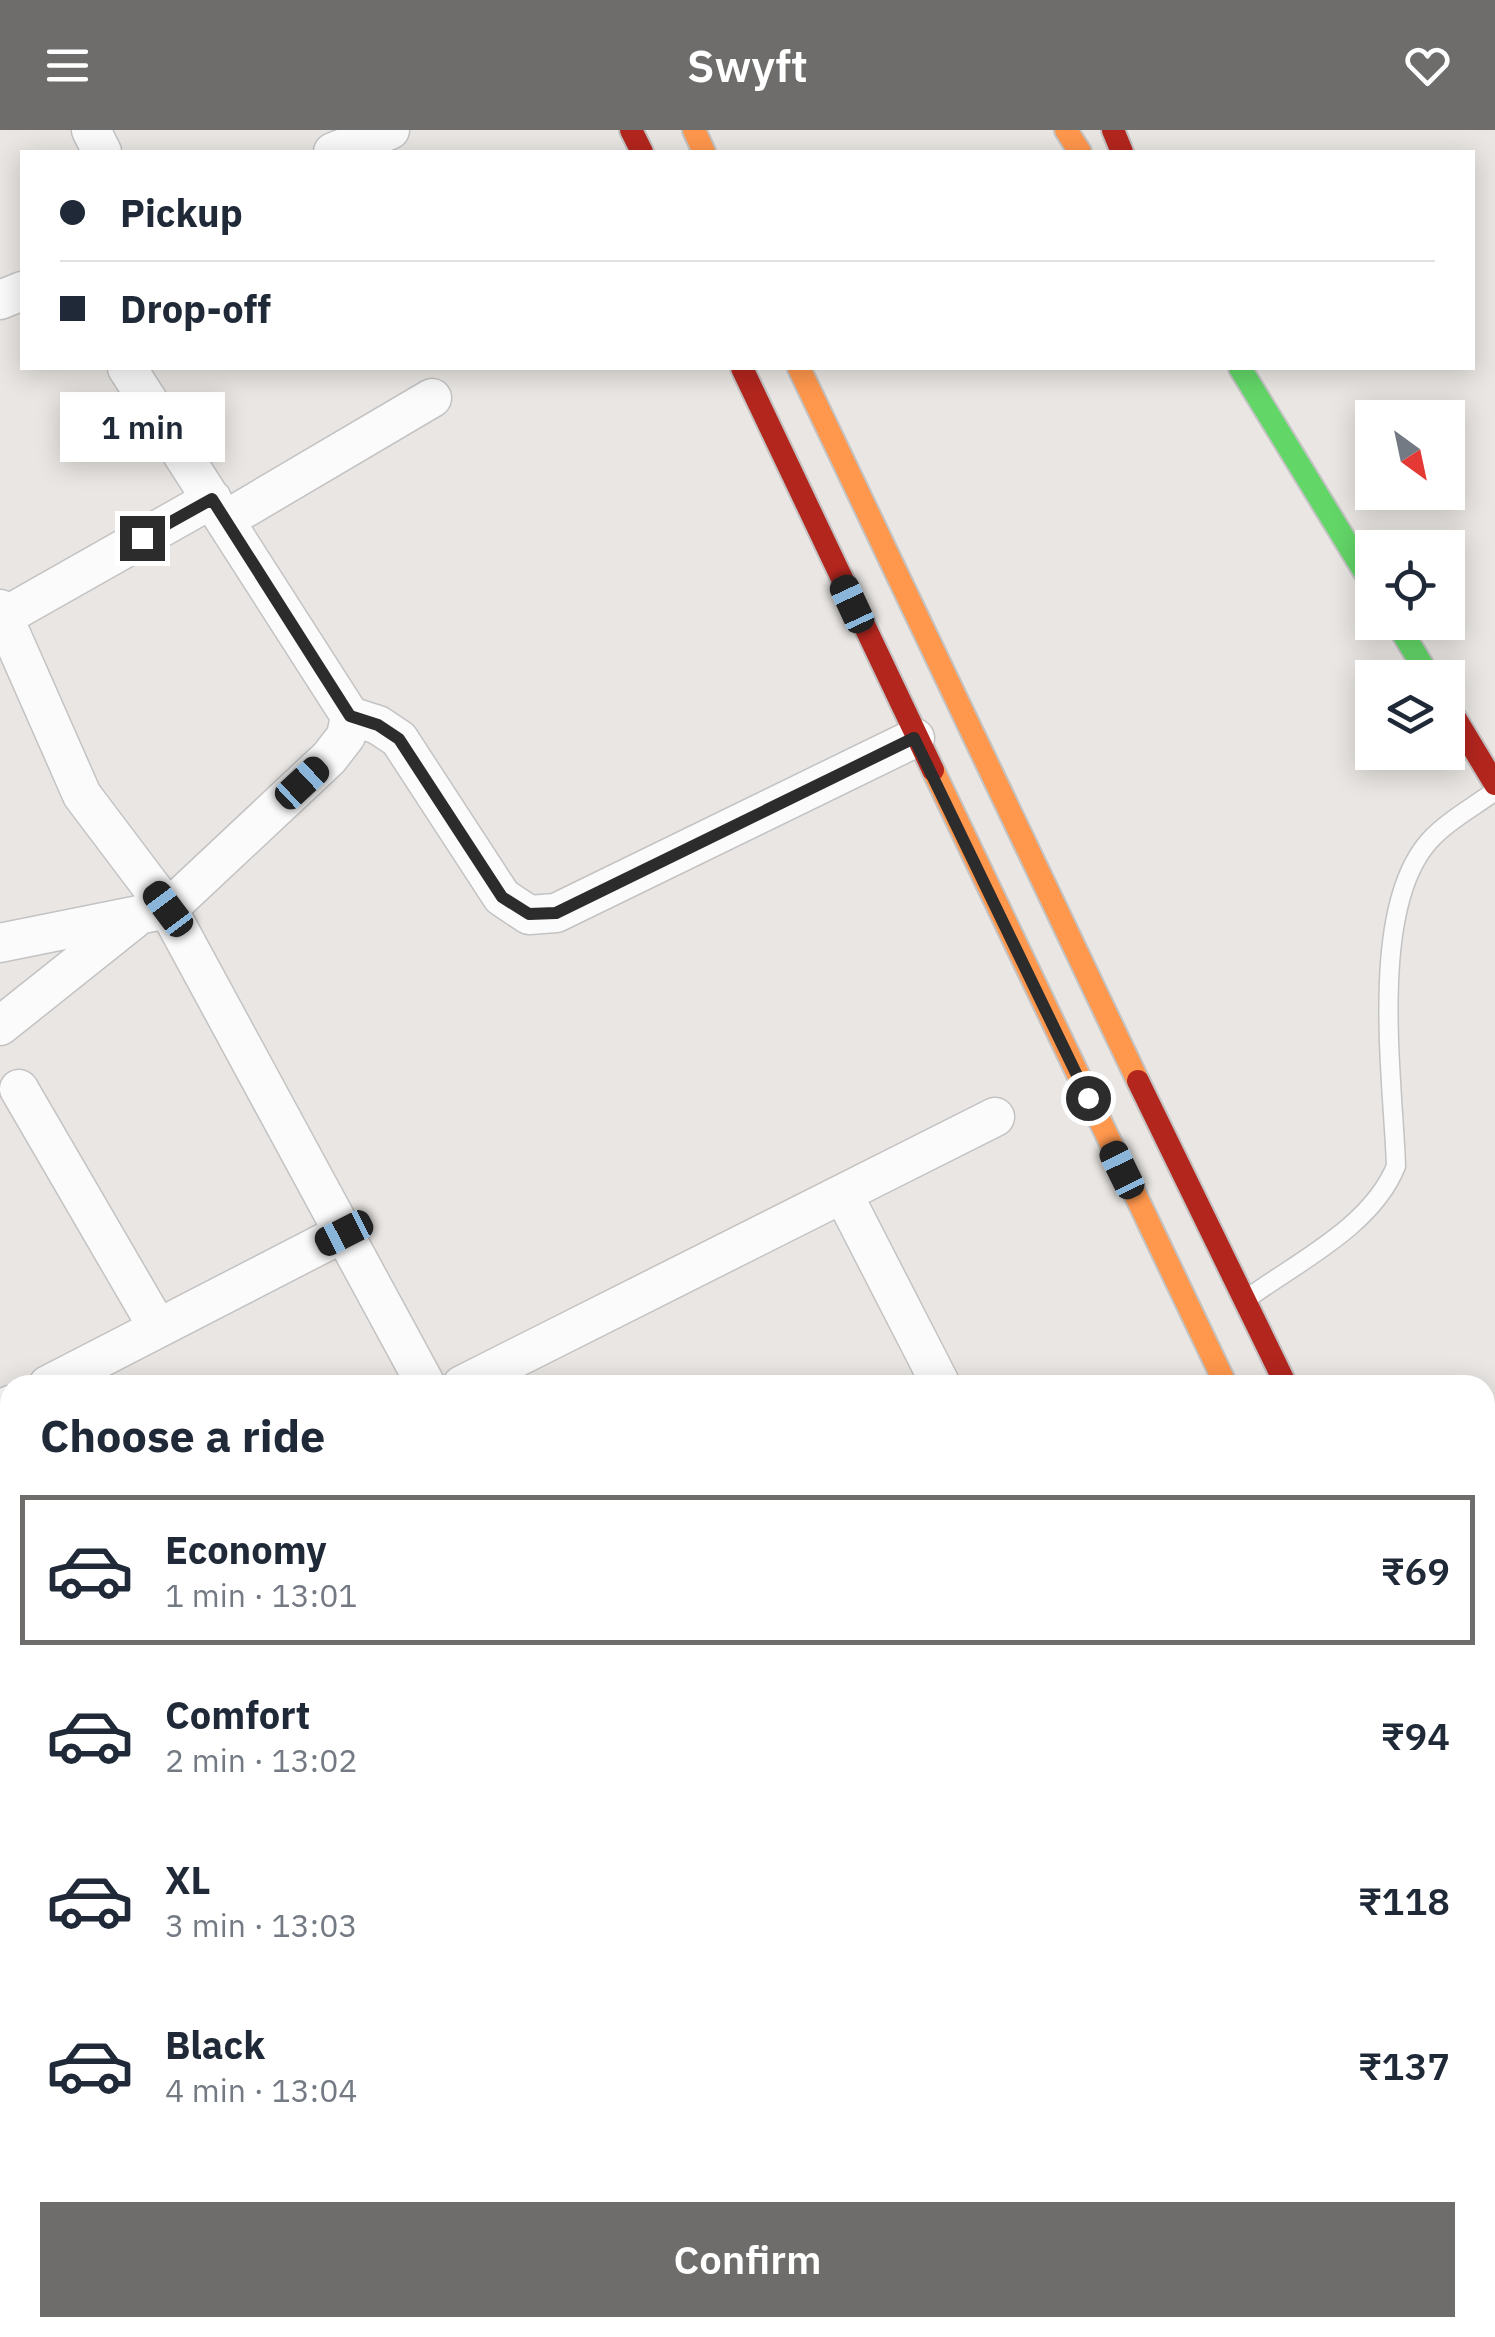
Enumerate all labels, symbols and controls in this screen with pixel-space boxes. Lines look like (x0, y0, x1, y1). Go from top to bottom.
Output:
text: Swyft (687, 36, 808, 94)
icon: menu (40, 38, 95, 93)
icon: heart (1400, 38, 1455, 93)
text: Pickup (120, 188, 243, 237)
text: Drop-off (120, 284, 271, 333)
callout: 1 min (59, 393, 224, 463)
north arrow (1355, 400, 1465, 510)
map controls (1355, 400, 1465, 770)
text: 1 min (101, 406, 184, 448)
route end (120, 516, 165, 561)
button: locate (1355, 530, 1465, 640)
car (826, 570, 878, 638)
button: layers (1355, 660, 1465, 770)
car (270, 752, 334, 814)
car (138, 876, 198, 942)
route start (1066, 1076, 1111, 1121)
car (1095, 1136, 1149, 1204)
car (310, 1206, 378, 1260)
text: Choose a ride (40, 1406, 325, 1464)
icon: car (45, 1525, 135, 1615)
text: Economy (165, 1525, 327, 1574)
text: ₹69 (1381, 1546, 1450, 1595)
text: 1 min · 13:01 (165, 1574, 358, 1616)
icon: car (45, 1690, 135, 1780)
text: Comfort (165, 1690, 310, 1739)
text: ₹94 (1381, 1711, 1450, 1760)
text: 2 min · 13:02 (165, 1739, 358, 1781)
icon: car (45, 1855, 135, 1945)
text: XL (165, 1855, 211, 1904)
text: ₹118 (1358, 1876, 1450, 1925)
text: 3 min · 13:03 (165, 1904, 358, 1946)
icon: car (45, 2020, 135, 2110)
text: Black (165, 2020, 265, 2069)
text: ₹137 (1358, 2041, 1450, 2090)
text: 4 min · 13:04 (165, 2069, 358, 2111)
button: Confirm (40, 2202, 1455, 2317)

